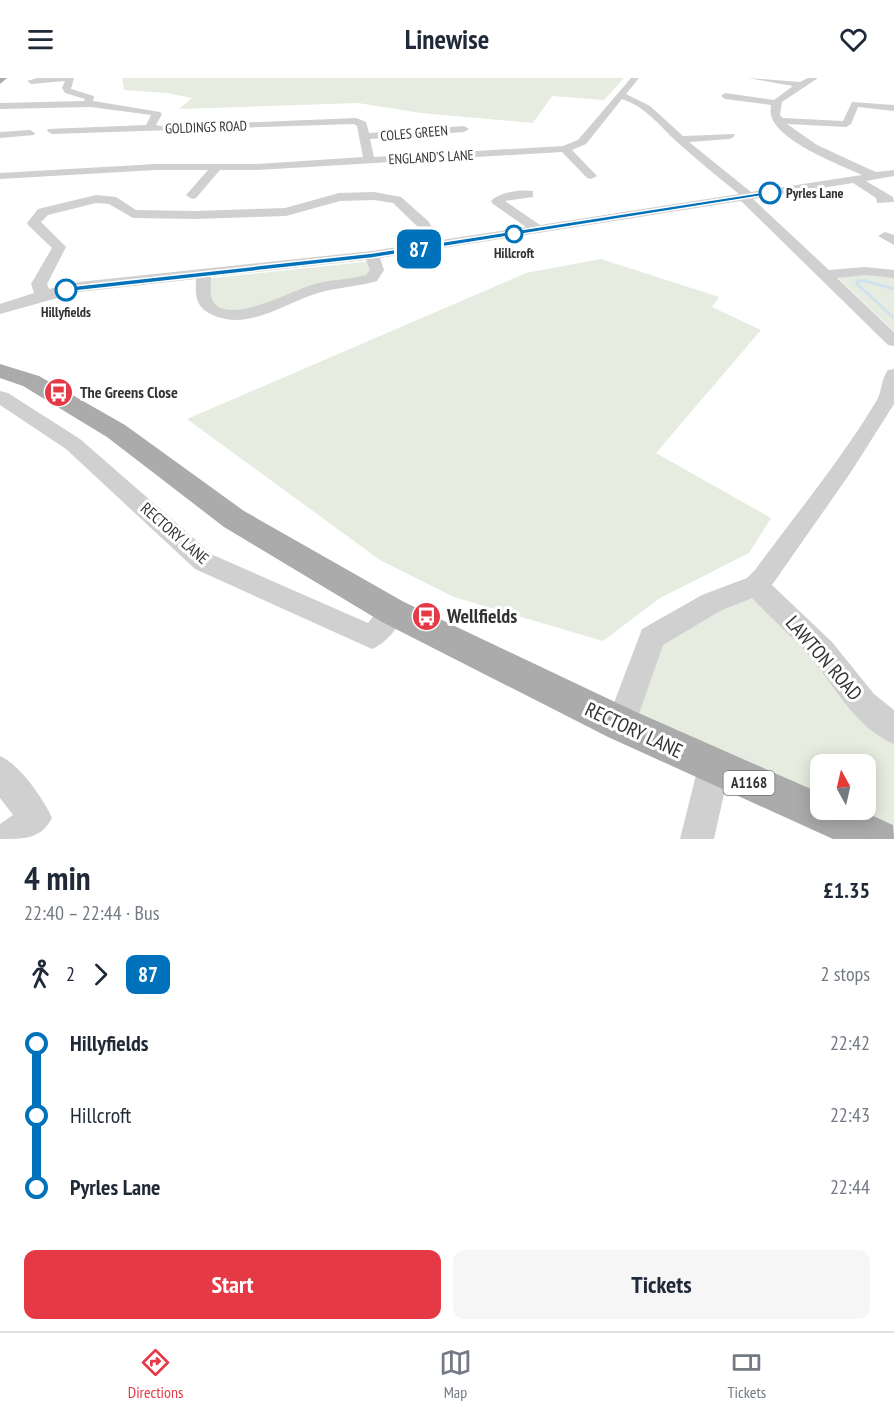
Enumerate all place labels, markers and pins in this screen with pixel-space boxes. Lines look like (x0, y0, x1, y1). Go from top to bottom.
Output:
marker: Pyrles Lane (759, 182, 781, 204)
place label: Pyrles Lane (786, 184, 844, 202)
marker: Hillcroft (505, 225, 523, 243)
place label: Hillcroft (494, 244, 534, 262)
marker: Hillyfields (55, 279, 77, 301)
place label: Hillyfields (41, 303, 91, 321)
bus stop icon: The Greens Close (43, 376, 75, 408)
place label: The Greens Close (80, 382, 178, 402)
bus stop icon: Wellfields (410, 600, 442, 632)
place label: Wellfields (446, 603, 517, 629)

